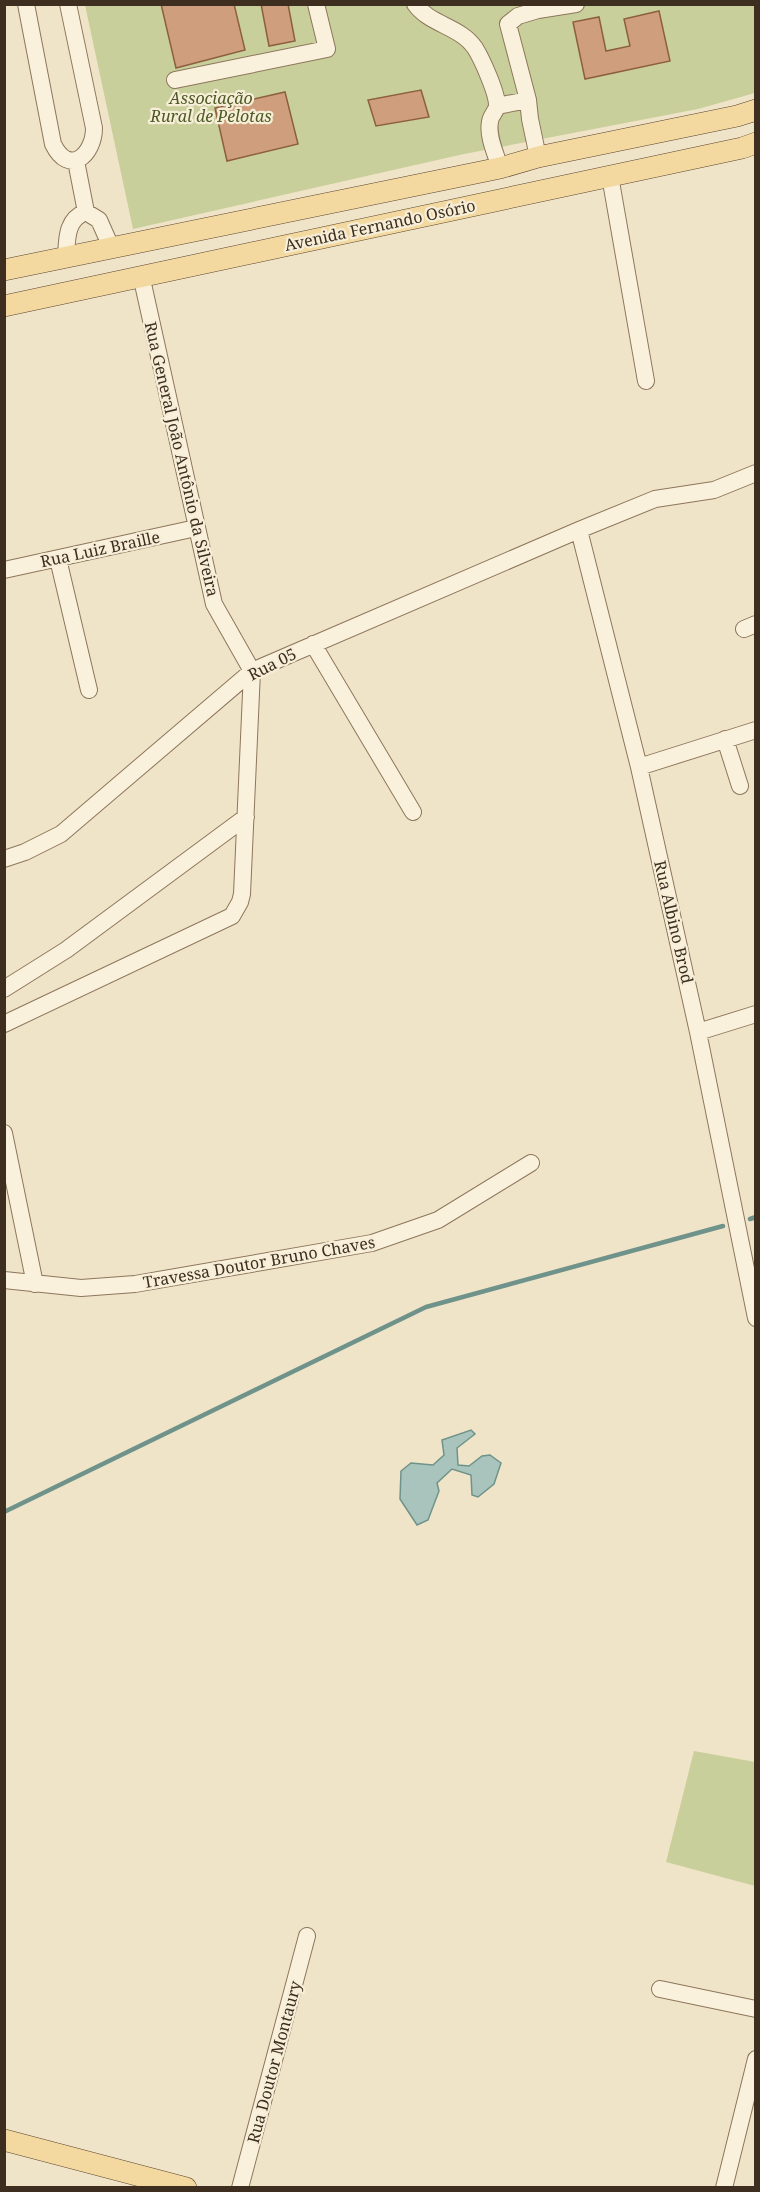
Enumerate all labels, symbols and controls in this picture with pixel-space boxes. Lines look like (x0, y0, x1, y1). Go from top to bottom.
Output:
park label: Associação Rural de Pelotas (149, 87, 272, 127)
street label: Avenida Fernando Osório (283, 194, 477, 256)
street label: Rua General João Antônio da Silveira (140, 319, 224, 599)
street label: Rua Luiz Braille (38, 526, 162, 572)
street label: Rua 05 (244, 642, 300, 686)
street label: Rua Albino Brod (649, 858, 699, 986)
street label: Travessa Doutor Bruno Chaves (141, 1231, 377, 1293)
street label: Rua Doutor Montaury (242, 1977, 307, 2146)

